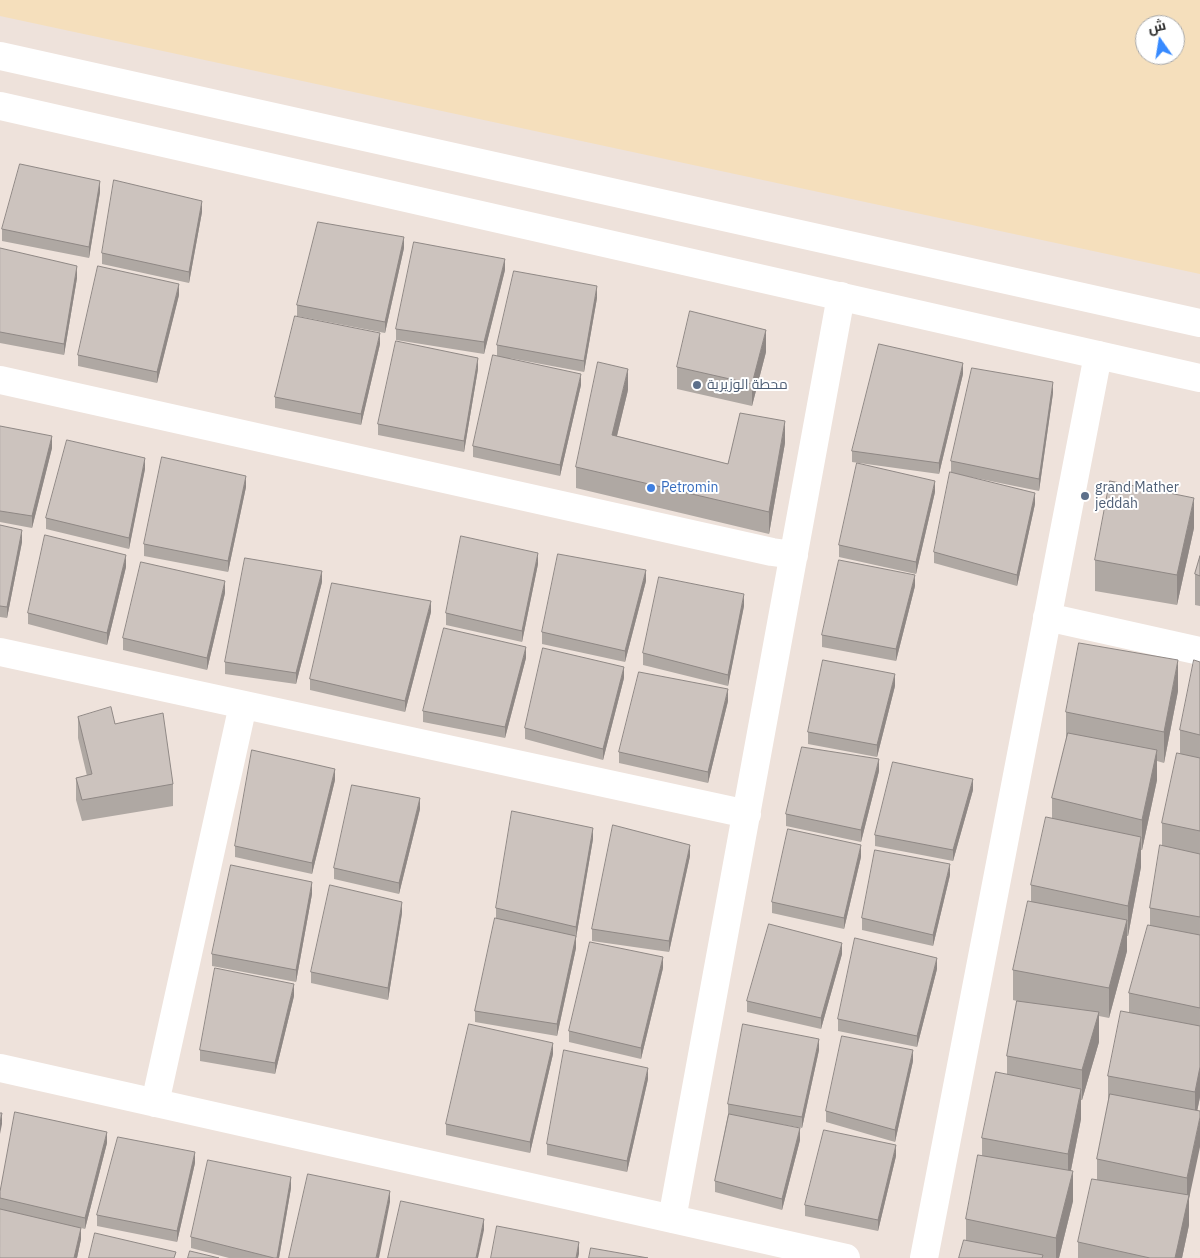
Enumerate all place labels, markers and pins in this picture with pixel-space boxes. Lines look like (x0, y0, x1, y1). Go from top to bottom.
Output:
place label: محطة الوزيرية (707, 377, 788, 393)
marker: محطة الوزيرية (691, 379, 703, 391)
place label: Petromin (661, 480, 718, 496)
place label: grand Mather jeddah (1095, 480, 1179, 512)
marker: Petromin (645, 482, 657, 494)
marker: grand Mather jeddah (1079, 490, 1091, 502)

